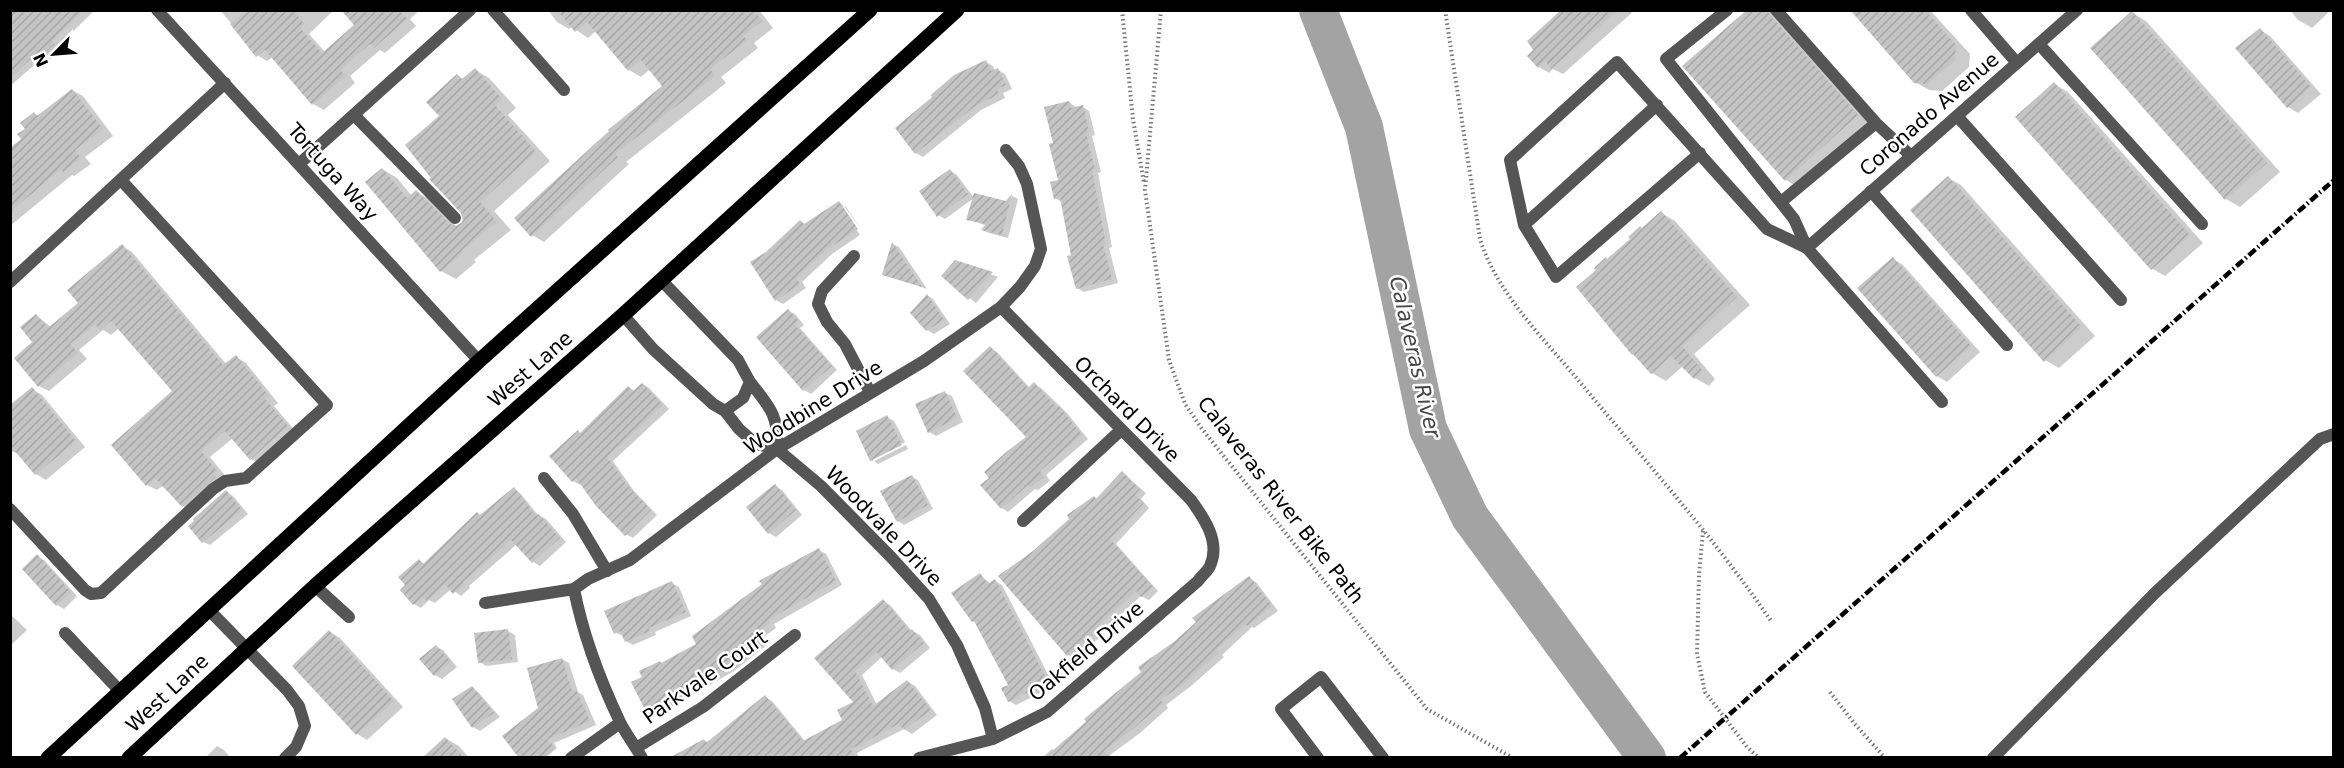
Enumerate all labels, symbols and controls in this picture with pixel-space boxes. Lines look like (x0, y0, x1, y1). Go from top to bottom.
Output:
north arrow (24, 24, 84, 84)
street label: Coronado Avenue (1854, 47, 2004, 181)
text: N (29, 50, 52, 70)
street label: Tortuga Way (282, 117, 383, 226)
water label: Calaveras River (1385, 274, 1446, 441)
street label: West Lane (483, 326, 577, 412)
street label: Orchard Drive (1069, 351, 1185, 467)
street label: Woodbine Drive (739, 355, 887, 459)
street label: Calaveras River Bike Path (1193, 392, 1369, 608)
street label: Woodvale Drive (821, 461, 947, 591)
street label: Oakfield Drive (1024, 596, 1148, 706)
street label: Parkvale Court (638, 625, 772, 729)
street label: West Lane (121, 649, 213, 737)

